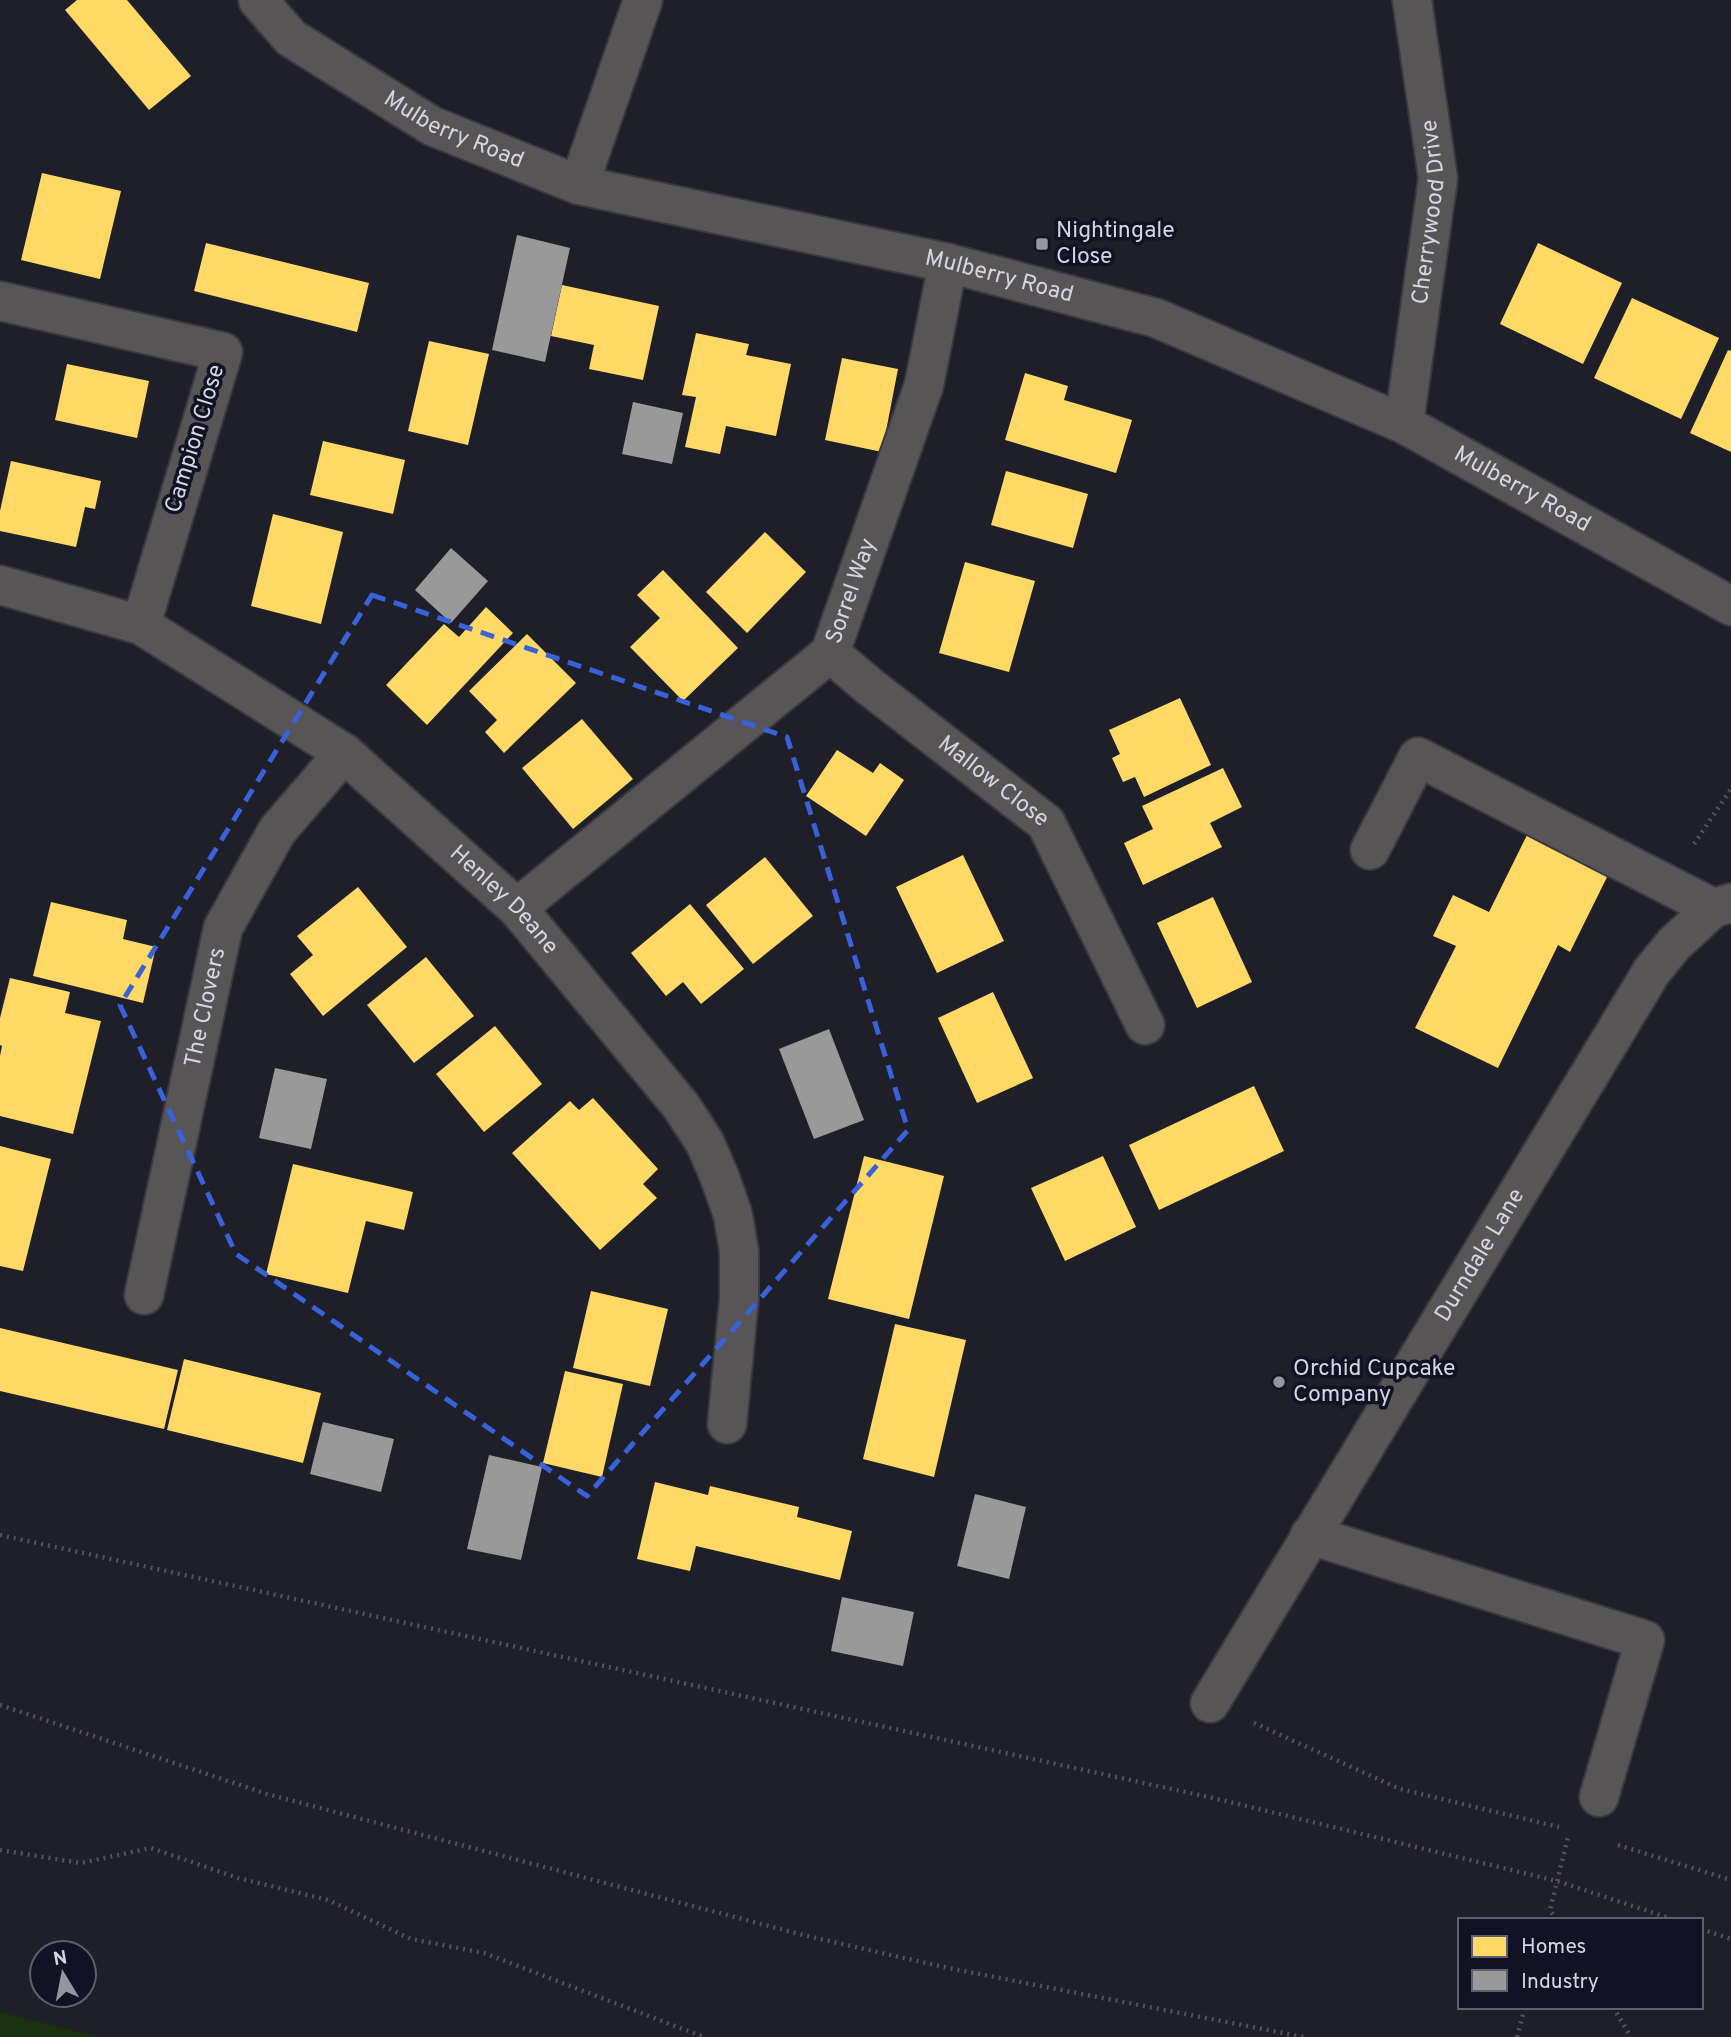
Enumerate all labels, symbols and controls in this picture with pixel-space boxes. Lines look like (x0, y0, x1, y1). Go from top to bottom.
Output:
street label: Mulberry Road (378, 85, 528, 176)
street label: Cherrywood Drive (1406, 118, 1452, 306)
place label: Nightingale Close (1056, 217, 1175, 272)
marker: Nightingale Close (1034, 236, 1050, 252)
street label: Mulberry Road (922, 244, 1076, 310)
street label: Campion Close (160, 361, 232, 517)
street label: Mulberry Road (1448, 440, 1596, 539)
street label: Sorrel Way (820, 535, 883, 648)
street label: Mallow Close (932, 730, 1055, 834)
street label: Henley Deane (443, 840, 564, 961)
street label: The Clovers (179, 945, 233, 1070)
street label: Durndale Lane (1429, 1183, 1532, 1327)
place label: Orchid Cupcake Company (1293, 1355, 1456, 1410)
marker: Orchid Cupcake Company (1271, 1374, 1287, 1390)
legend (1458, 1918, 1703, 2009)
text: Homes (1521, 1934, 1586, 1961)
north arrow (28, 1939, 98, 2009)
text: N (52, 1946, 69, 1972)
text: Industry (1521, 1969, 1599, 1996)

